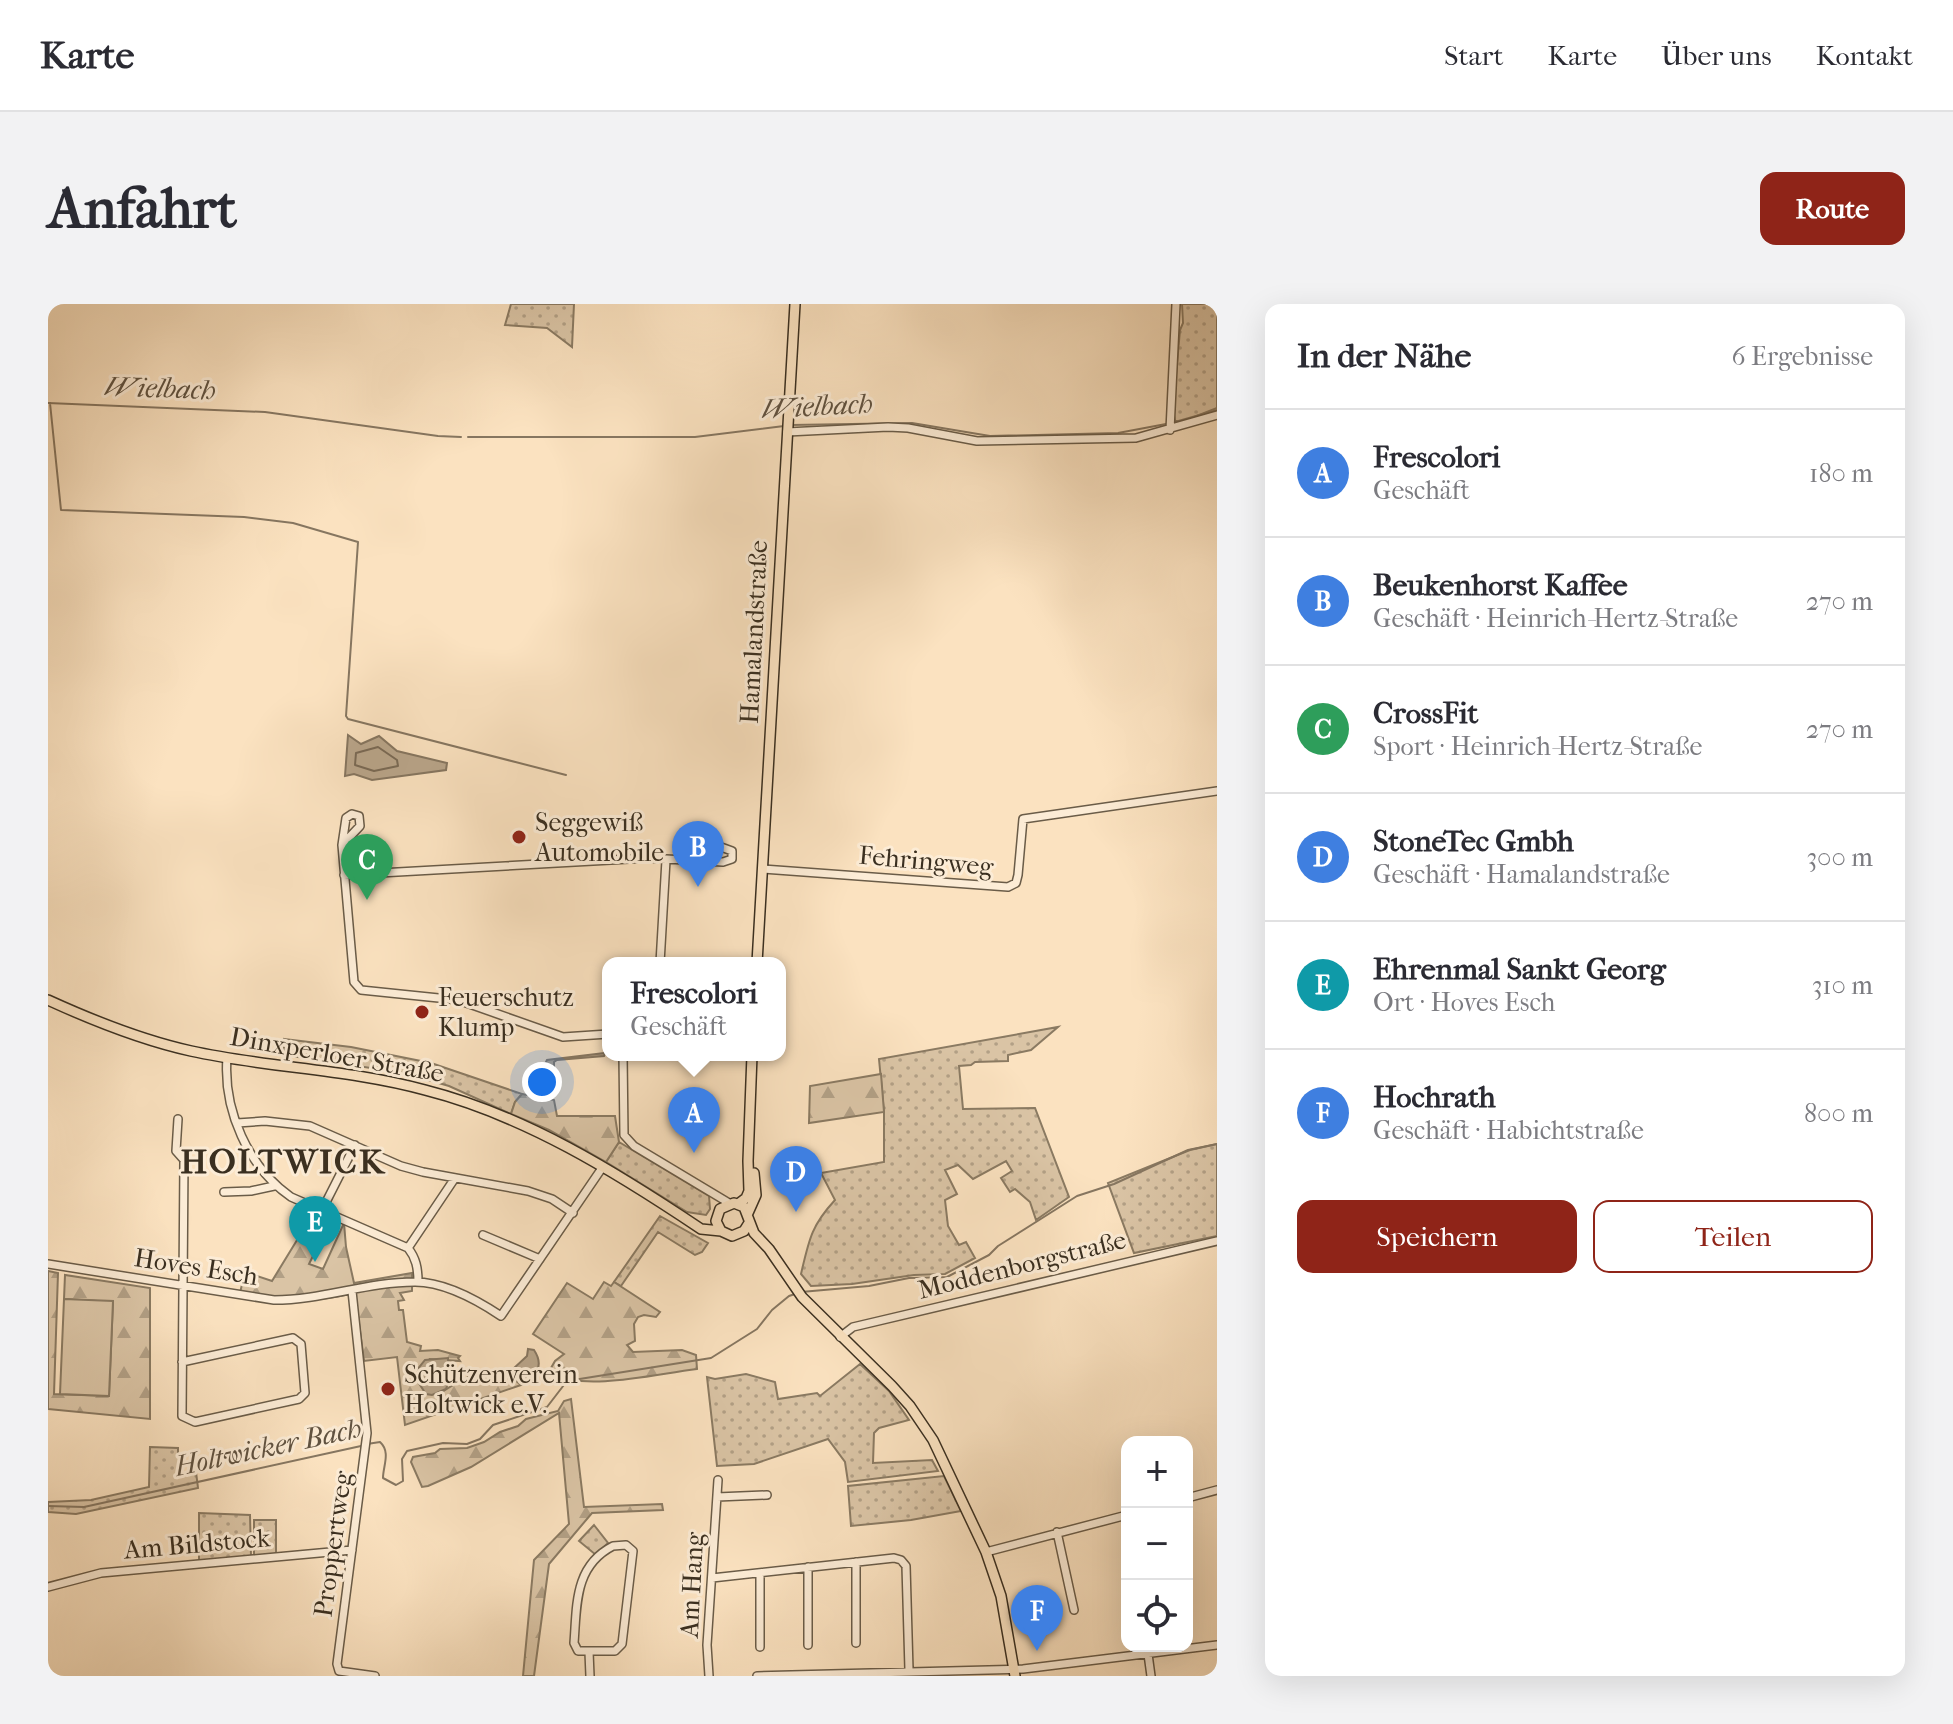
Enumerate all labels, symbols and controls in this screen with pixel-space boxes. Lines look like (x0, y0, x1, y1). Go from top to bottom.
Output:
text: Karte (40, 33, 134, 78)
text: Start (1444, 39, 1504, 72)
text: Karte (1548, 39, 1617, 72)
text: Über uns (1661, 39, 1772, 72)
text: Kontakt (1816, 39, 1913, 72)
button: Route (1760, 172, 1905, 245)
text: Anfahrt (48, 176, 237, 241)
text: In der Nähe (1297, 336, 1471, 376)
text: 6 Ergebnisse (1731, 341, 1873, 372)
water label: Wielbach (104, 370, 216, 406)
water label: Wielbach (760, 387, 874, 425)
text: Frescolori (1373, 440, 1500, 475)
text: A (1315, 458, 1331, 489)
text: 180 m (1809, 458, 1873, 489)
text: Geschäft (1373, 475, 1470, 506)
street label: Hamalandstraße (734, 539, 774, 725)
text: Beukenhorst Kaffee (1373, 568, 1628, 603)
text: B (1315, 586, 1331, 617)
text: 270 m (1806, 586, 1873, 617)
text: Geschäft · Heinrich-Hertz-Straße (1373, 603, 1738, 634)
text: CrossFit (1373, 696, 1478, 731)
text: C (1314, 714, 1332, 745)
text: 270 m (1806, 714, 1873, 745)
text: Sport · Heinrich-Hertz-Straße (1373, 731, 1702, 762)
place label: Seggewiß Automobile (534, 807, 664, 868)
pin: B (672, 821, 724, 887)
text: StoneTec Gmbh (1373, 824, 1574, 859)
marker: Seggewiß Automobile (510, 828, 528, 846)
pin: C (341, 834, 393, 900)
street label: Fehringweg (857, 840, 996, 882)
text: D (1313, 842, 1333, 873)
text: 300 m (1806, 842, 1873, 873)
text: Geschäft · Hamalandstraße (1373, 859, 1670, 890)
text: Ehrenmal Sankt Georg (1373, 952, 1666, 987)
popup (602, 957, 786, 1061)
text: E (1315, 970, 1331, 1001)
text: 310 m (1812, 970, 1873, 1001)
text: Frescolori (630, 976, 758, 1011)
place label: Feuerschutz Klump (438, 982, 574, 1043)
text: Ort · Hoves Esch (1373, 987, 1555, 1018)
marker: Feuerschutz Klump (413, 1003, 431, 1021)
text: Geschäft (630, 1011, 727, 1042)
street label: Dinxperloer Straße (228, 1021, 446, 1089)
your location (522, 1062, 562, 1102)
text: Hochrath (1373, 1080, 1496, 1115)
pin: A (668, 1087, 720, 1153)
text: F (1316, 1098, 1330, 1129)
text: 800 m (1804, 1098, 1873, 1129)
text: Geschäft · Habichtstraße (1373, 1115, 1644, 1146)
district label: HOLTWICK (180, 1142, 386, 1182)
pin: D (770, 1146, 822, 1212)
pin: E (289, 1196, 341, 1262)
button: Speichern (1297, 1200, 1577, 1273)
button: Teilen (1593, 1200, 1873, 1273)
street label: Moddenborgstraße (915, 1224, 1129, 1306)
street label: Hoves Esch (132, 1242, 260, 1292)
place label: Schützenverein Holtwick e.V. (404, 1359, 578, 1420)
marker: Schützenverein Holtwick e.V. (379, 1380, 397, 1398)
water label: Holtwicker Bach (171, 1411, 364, 1483)
map controls (1121, 1436, 1193, 1652)
button: + (1121, 1436, 1193, 1508)
street label: Proppertweg (307, 1468, 359, 1619)
button: − (1121, 1508, 1193, 1580)
street label: Am Bildstock (122, 1522, 272, 1566)
street label: Am Hang (674, 1530, 710, 1640)
button: locate (1121, 1580, 1193, 1652)
pin: F (1011, 1585, 1063, 1651)

